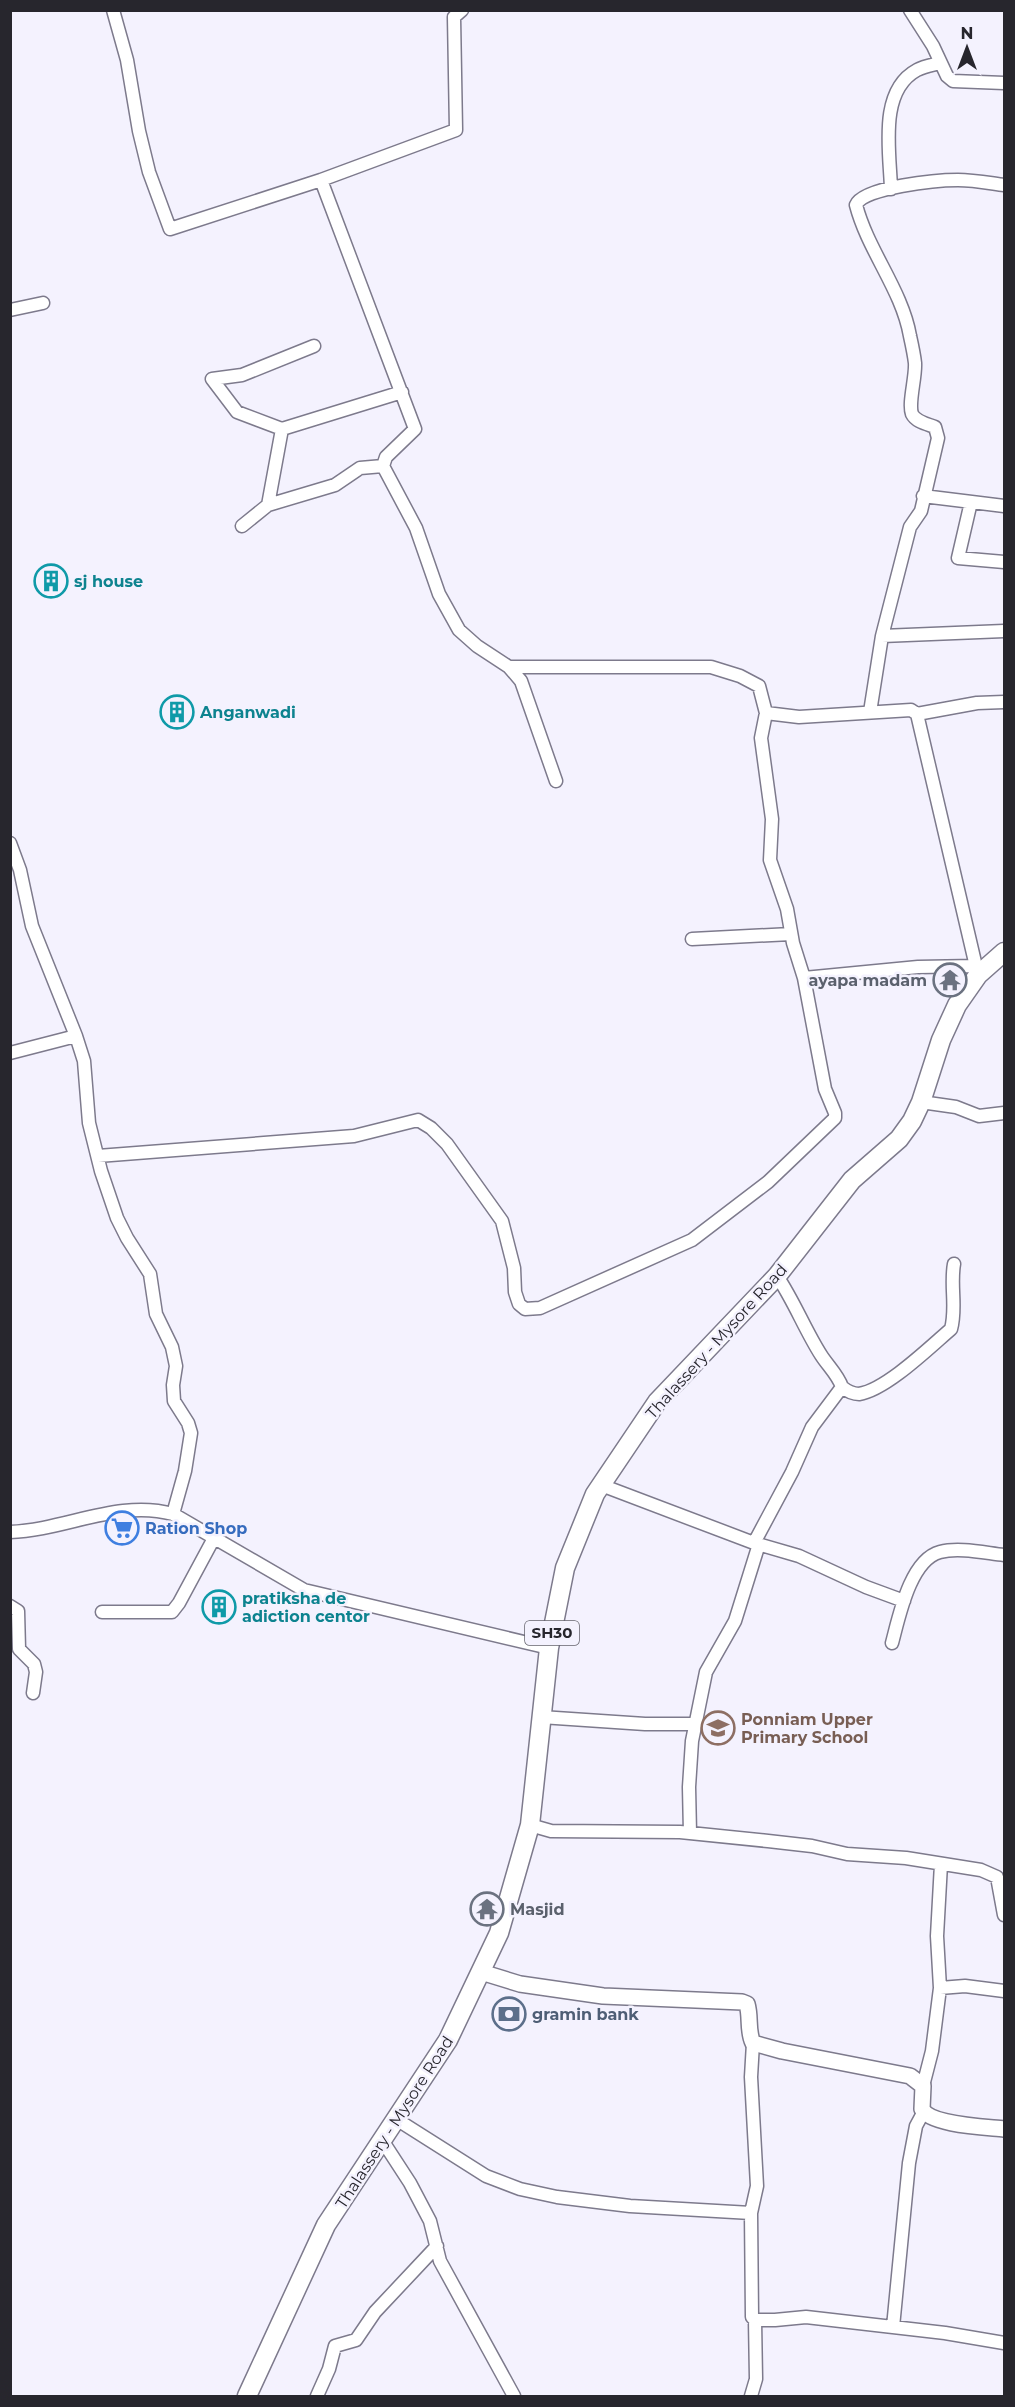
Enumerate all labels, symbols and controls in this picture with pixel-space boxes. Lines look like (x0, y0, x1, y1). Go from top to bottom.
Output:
north arrow (937, 18, 997, 78)
text: N (961, 24, 973, 43)
building icon: sj house (33, 563, 69, 599)
place label: sj house (74, 572, 143, 591)
building icon: Anganwadi (159, 694, 195, 730)
place label: Anganwadi (199, 703, 296, 722)
temple icon: ayapa madam (932, 962, 968, 998)
place label: ayapa madam (808, 971, 927, 990)
street label: Thalassery - Mysore Road (642, 1260, 791, 1423)
supermarket icon: Ration Shop (104, 1510, 140, 1546)
place label: Ration Shop (145, 1519, 247, 1538)
building icon: pratiksha de adiction centor (201, 1589, 237, 1625)
place label: pratiksha de adiction centor (242, 1589, 370, 1626)
road number: SH30 (525, 1621, 579, 1645)
school or university icon: Ponniam Upper Primary School (700, 1710, 736, 1746)
place label: Ponniam Upper Primary School (741, 1710, 873, 1747)
temple icon: Masjid (469, 1891, 505, 1927)
place label: Masjid (510, 1900, 564, 1919)
bank icon: gramin bank (491, 1996, 527, 2032)
place label: gramin bank (532, 2005, 639, 2024)
street label: Thalassery - Mysore Road (332, 2033, 457, 2212)

